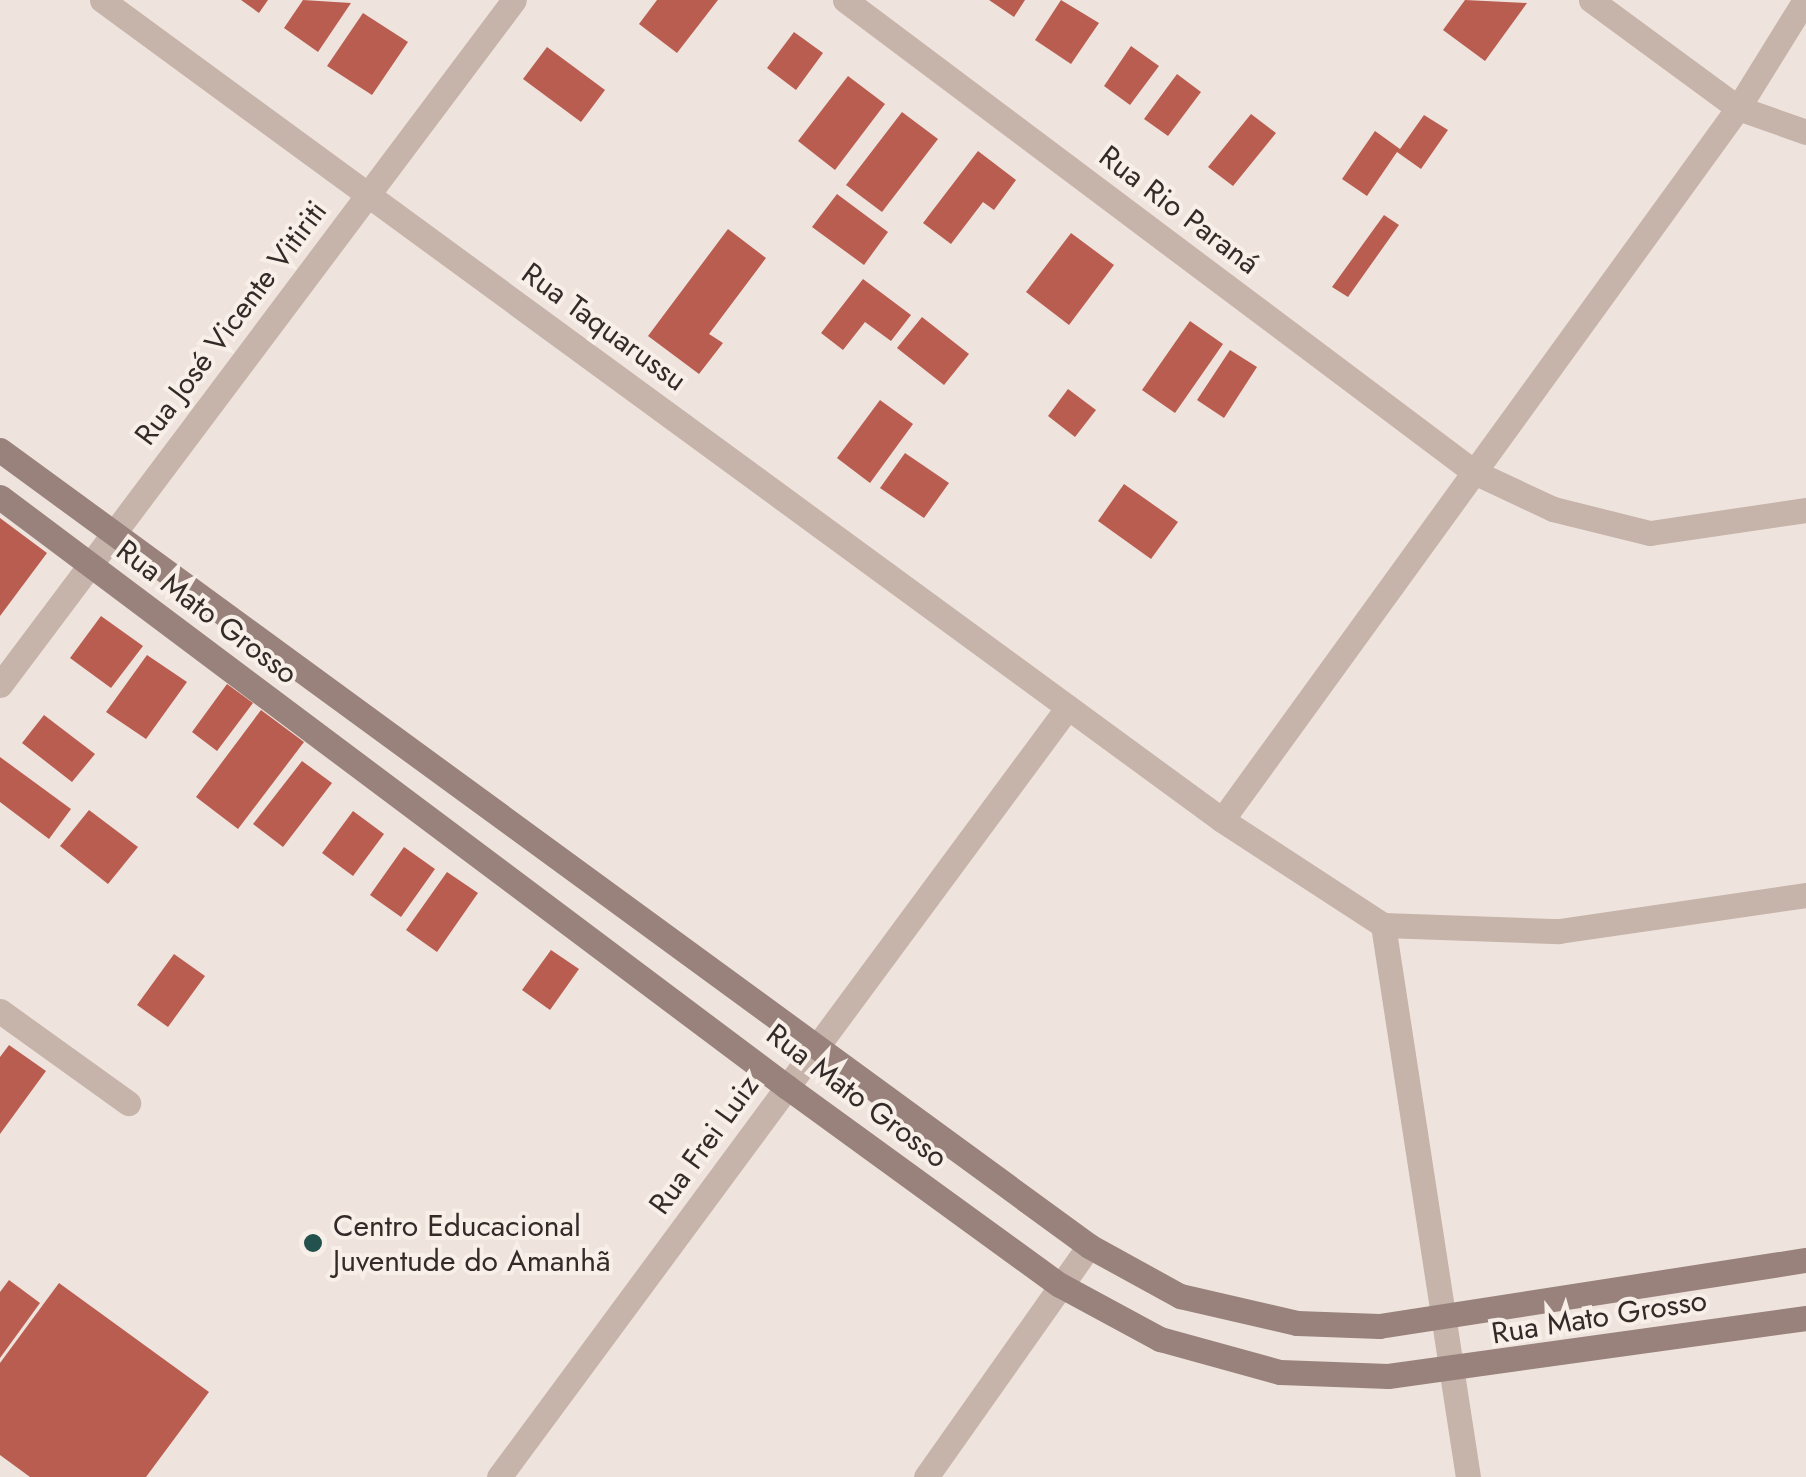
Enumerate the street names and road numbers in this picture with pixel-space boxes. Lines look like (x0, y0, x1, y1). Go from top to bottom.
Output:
street label: Rua Rio Paraná (1092, 138, 1266, 282)
street label: Rua José Vicente Vitiriti (127, 194, 335, 452)
street label: Rua Taquarussu (515, 255, 693, 399)
street label: Rua Mato Grosso (109, 532, 305, 692)
street label: Rua Mato Grosso (759, 1016, 955, 1176)
street label: Rua Frei Luiz (642, 1069, 766, 1221)
street label: Rua Mato Grosso (1489, 1282, 1709, 1352)

